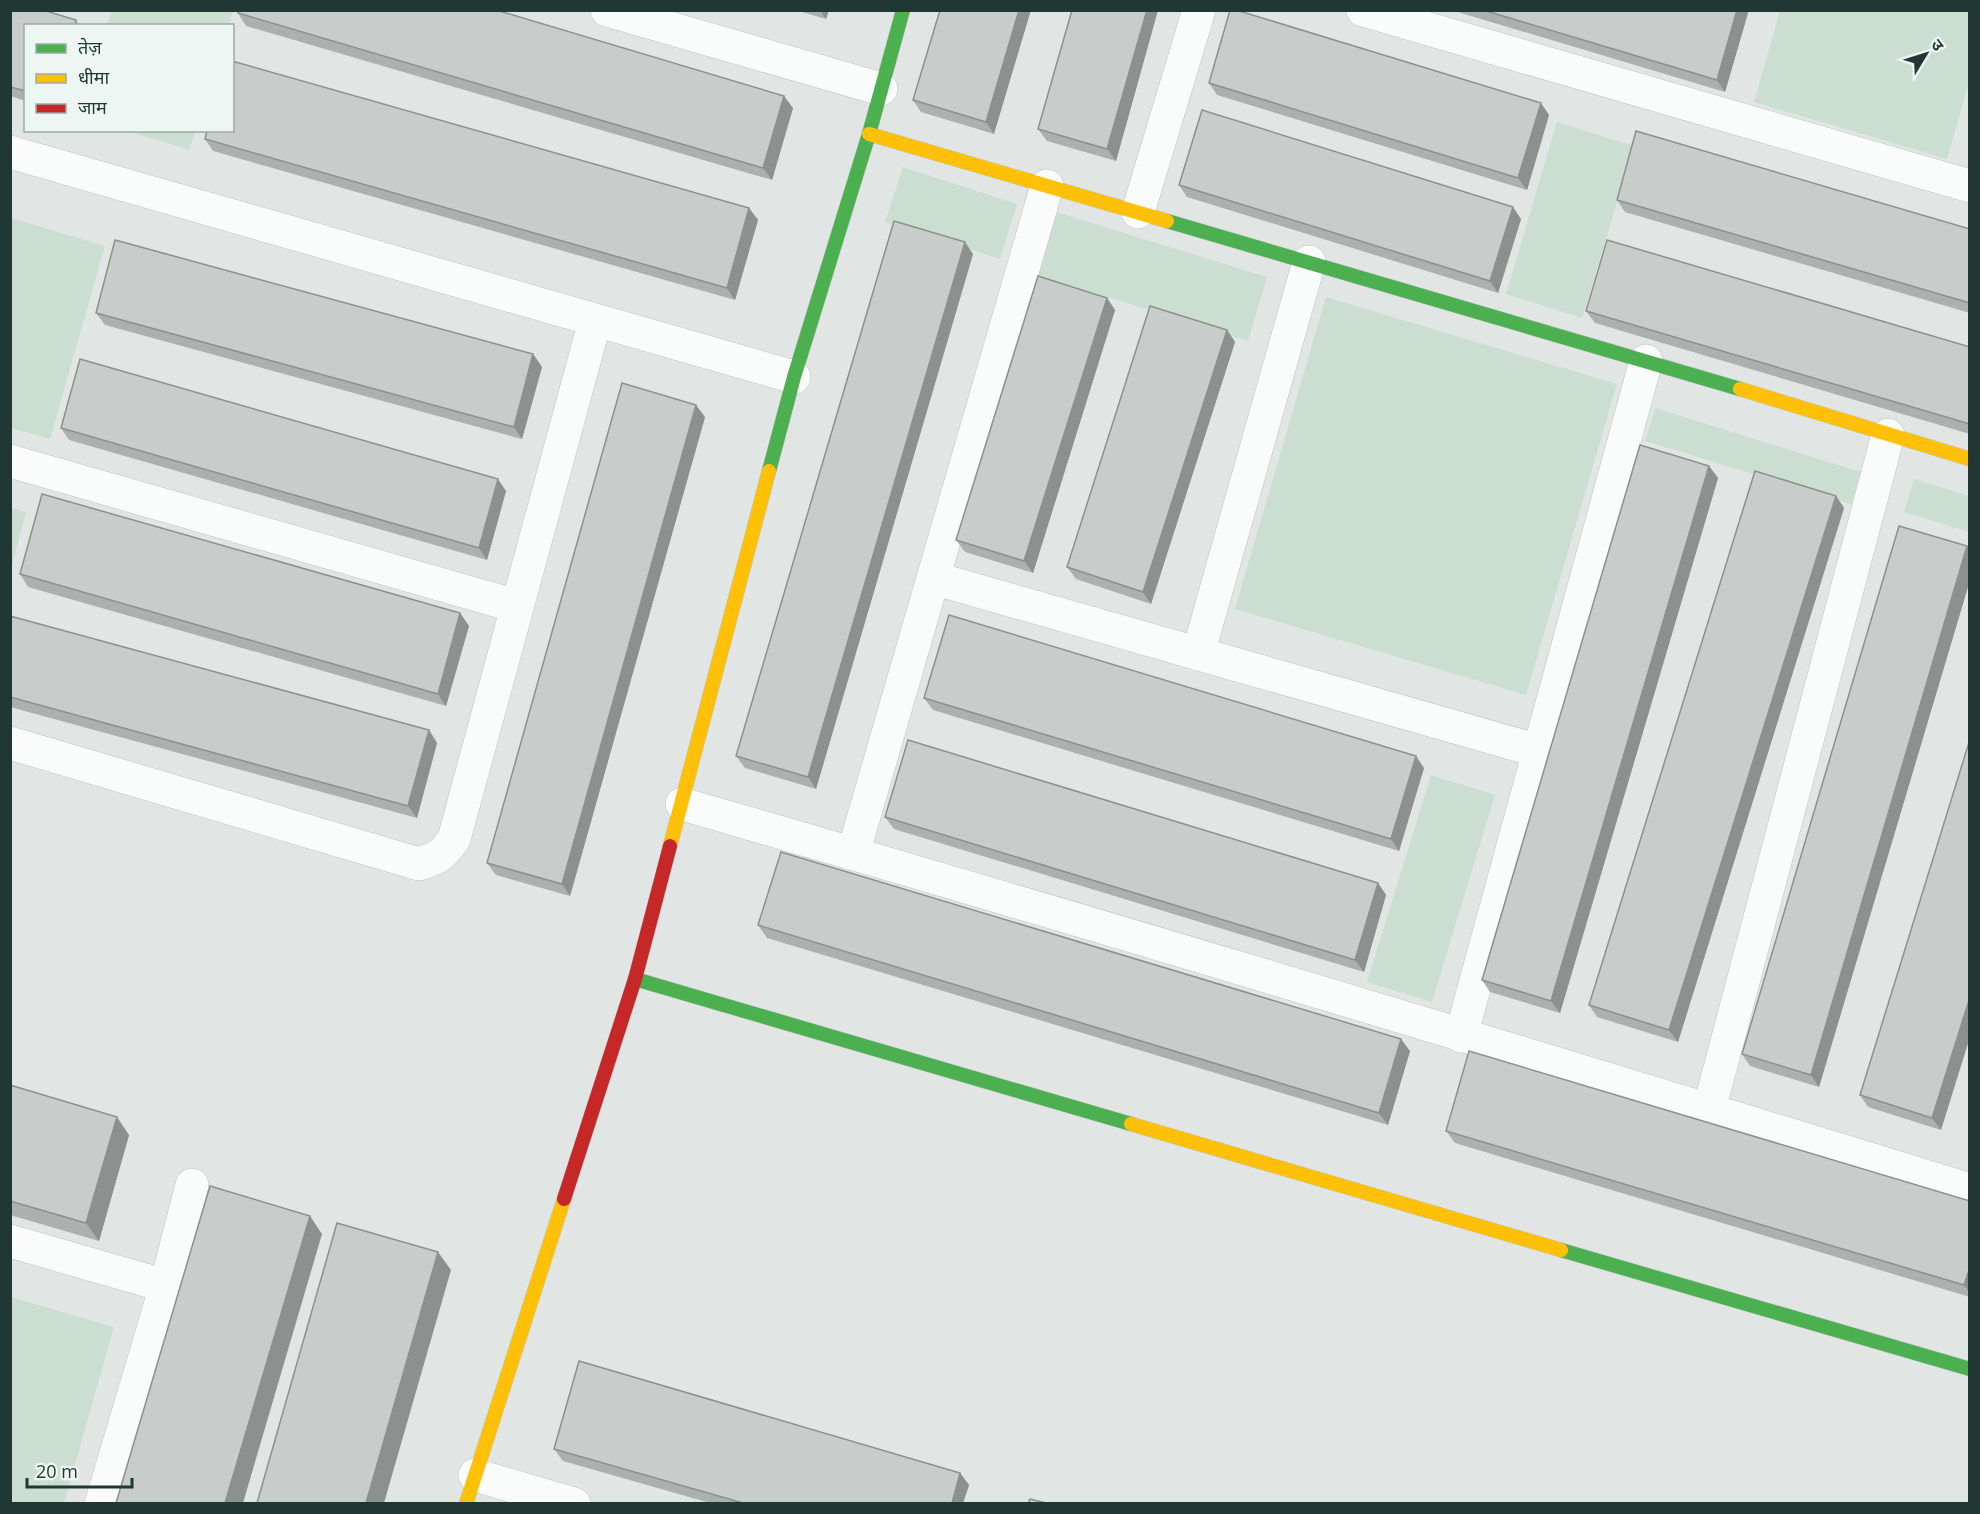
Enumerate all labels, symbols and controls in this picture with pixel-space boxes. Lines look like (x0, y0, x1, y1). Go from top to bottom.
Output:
legend (24, 24, 234, 132)
north arrow (1896, 24, 1956, 84)
text: उ (1926, 34, 1950, 56)
text: तेज़ (78, 35, 102, 59)
text: धीमा (78, 65, 109, 89)
text: जाम (78, 95, 108, 119)
scale bar (27, 1451, 132, 1489)
text: 20 m (36, 1459, 78, 1483)

